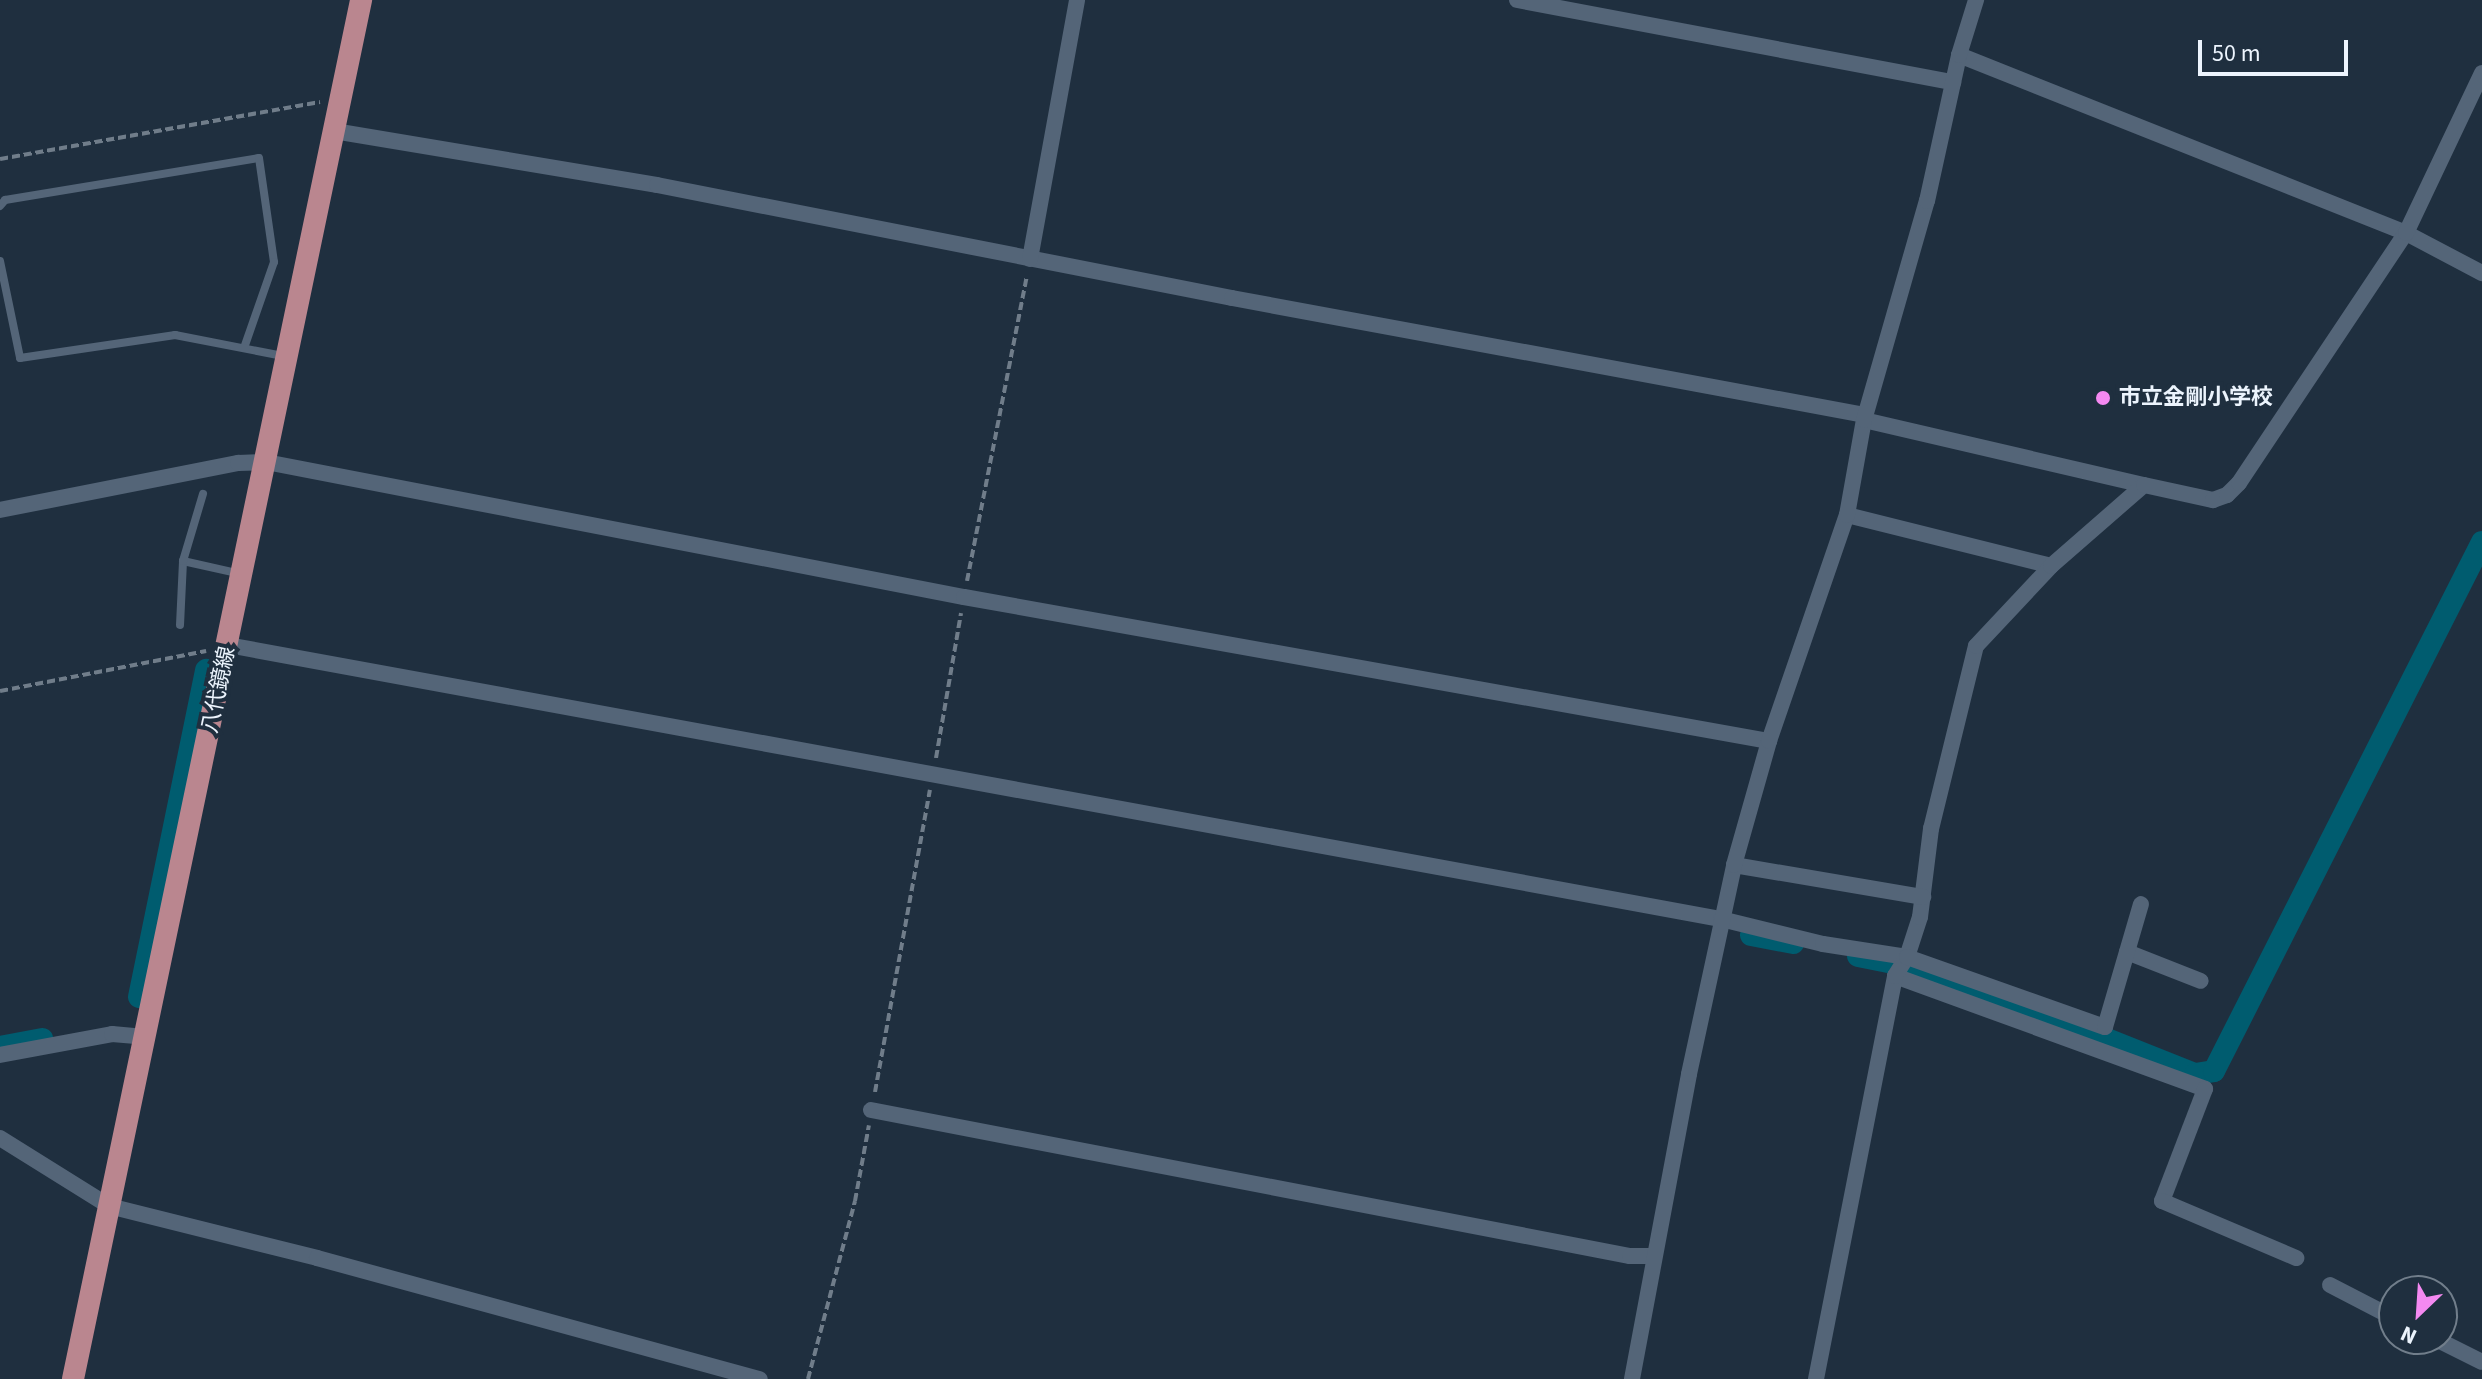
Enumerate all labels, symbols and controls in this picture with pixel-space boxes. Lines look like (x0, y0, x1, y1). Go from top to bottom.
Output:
scale bar (2202, 24, 2352, 74)
text: 50 m (2212, 36, 2261, 71)
place label: 市立金剛小学校 (2119, 385, 2273, 411)
marker: 市立金剛小学校 (2094, 389, 2112, 407)
street label: 八代鏡線 (197, 644, 241, 736)
north arrow (2378, 1275, 2458, 1355)
text: N (2395, 1317, 2422, 1353)

